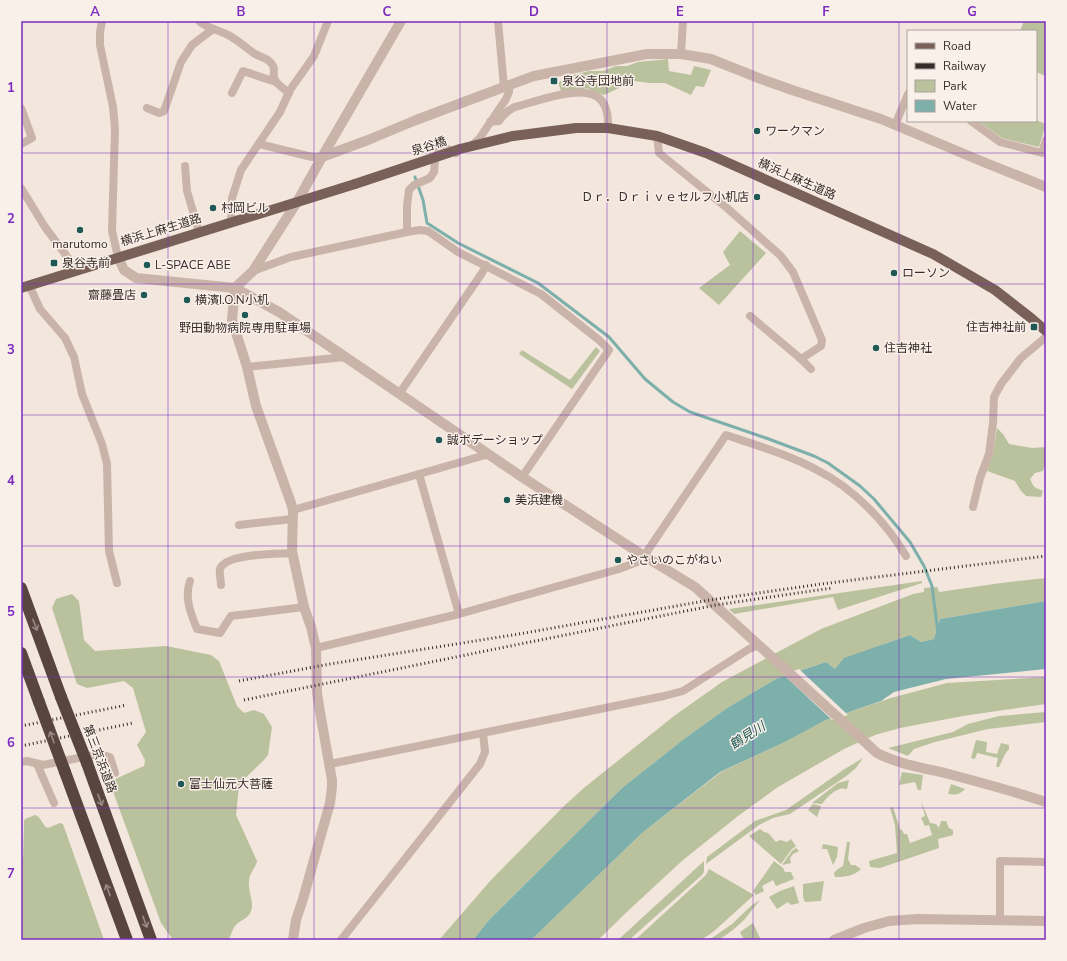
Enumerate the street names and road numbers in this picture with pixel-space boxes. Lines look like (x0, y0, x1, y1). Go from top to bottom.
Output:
street label: 泉谷橋 (409, 133, 449, 159)
street label: 横浜上麻生道路 (755, 155, 839, 203)
street label: 横浜上麻生道路 (118, 210, 204, 250)
street label: 第三京浜道路 (80, 723, 120, 795)

